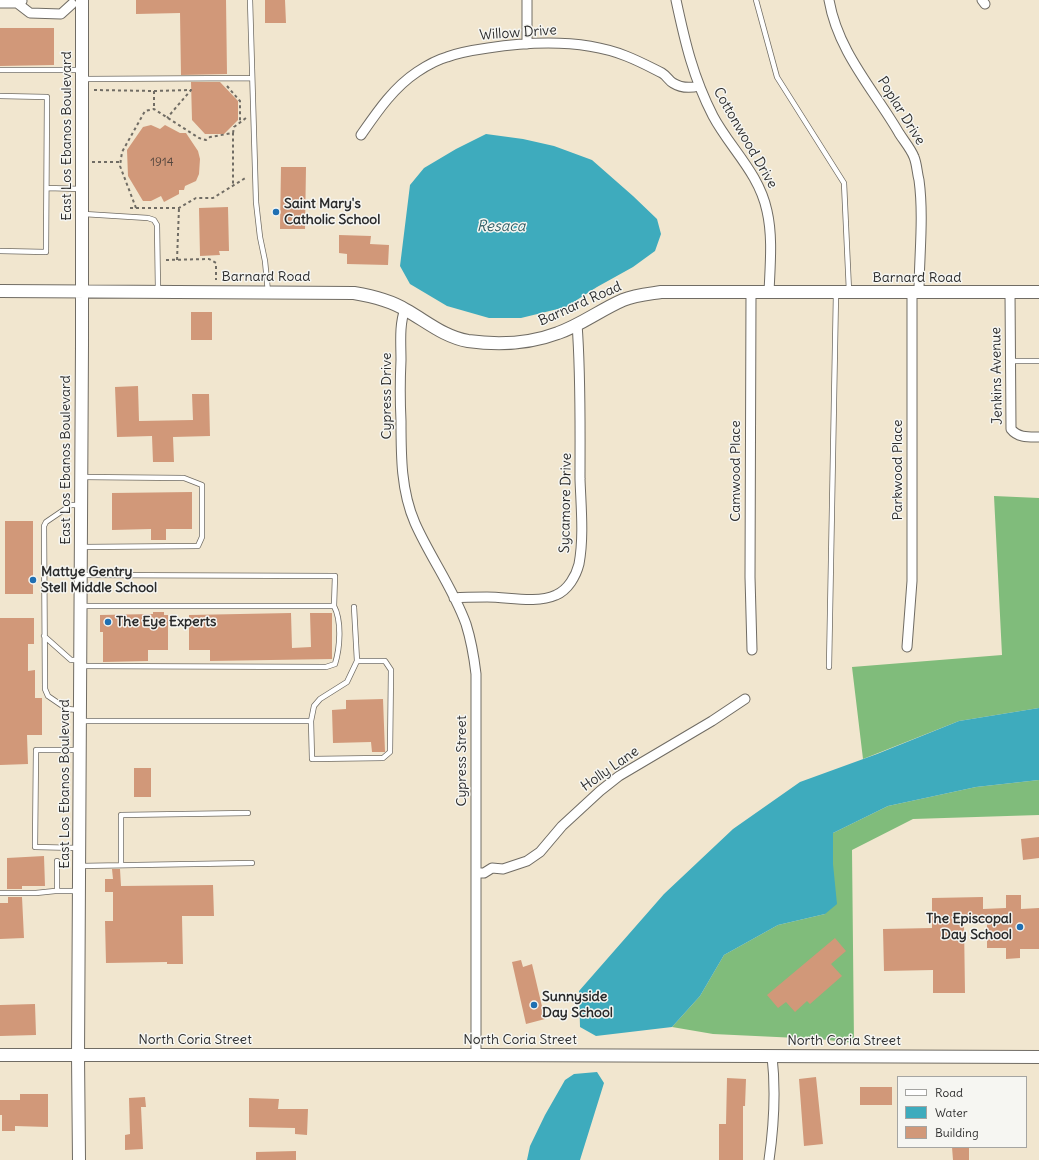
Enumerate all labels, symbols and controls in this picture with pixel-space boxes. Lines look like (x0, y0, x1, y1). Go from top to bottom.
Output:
street label: Willow Drive (479, 22, 557, 44)
street label: East Los Ebanos Boulevard (59, 51, 75, 221)
street label: Poplar Drive (873, 74, 929, 148)
street label: Cottonwood Drive (709, 85, 781, 191)
house number: 1914 (150, 156, 174, 170)
place label: Saint Mary's Catholic School (284, 196, 380, 228)
marker: Saint Mary's Catholic School (271, 207, 281, 217)
water label: Resaca (477, 218, 525, 236)
street label: Barnard Road (222, 269, 310, 285)
street label: Barnard Road (873, 270, 961, 286)
street label: Barnard Road (536, 278, 624, 330)
street label: Jenkins Avenue (988, 327, 1006, 425)
street label: Cypress Drive (379, 353, 395, 439)
street label: East Los Ebanos Boulevard (58, 375, 74, 545)
street label: Parkwood Place (890, 419, 906, 521)
street label: Camwood Place (728, 420, 744, 522)
street label: Sycamore Drive (557, 453, 575, 553)
place label: Mattye Gentry Stell Middle School (41, 564, 157, 596)
marker: Mattye Gentry Stell Middle School (28, 575, 38, 585)
place label: The Eye Experts (116, 614, 216, 630)
marker: The Eye Experts (103, 617, 113, 627)
street label: East Los Ebanos Boulevard (57, 699, 73, 869)
street label: Cypress Street (454, 715, 470, 807)
street label: Holly Lane (578, 743, 642, 795)
place label: The Episcopal Day School (926, 911, 1012, 944)
marker: The Episcopal Day School (1015, 922, 1025, 932)
place label: Sunnyside Day School (542, 989, 613, 1022)
marker: Sunnyside Day School (529, 1000, 539, 1010)
street label: North Coria Street (138, 1032, 252, 1048)
street label: North Coria Street (463, 1032, 577, 1048)
street label: North Coria Street (787, 1033, 901, 1049)
legend (897, 1076, 1027, 1148)
text: Road (935, 1085, 963, 1100)
text: Water (935, 1105, 968, 1120)
text: Building (935, 1125, 979, 1140)

